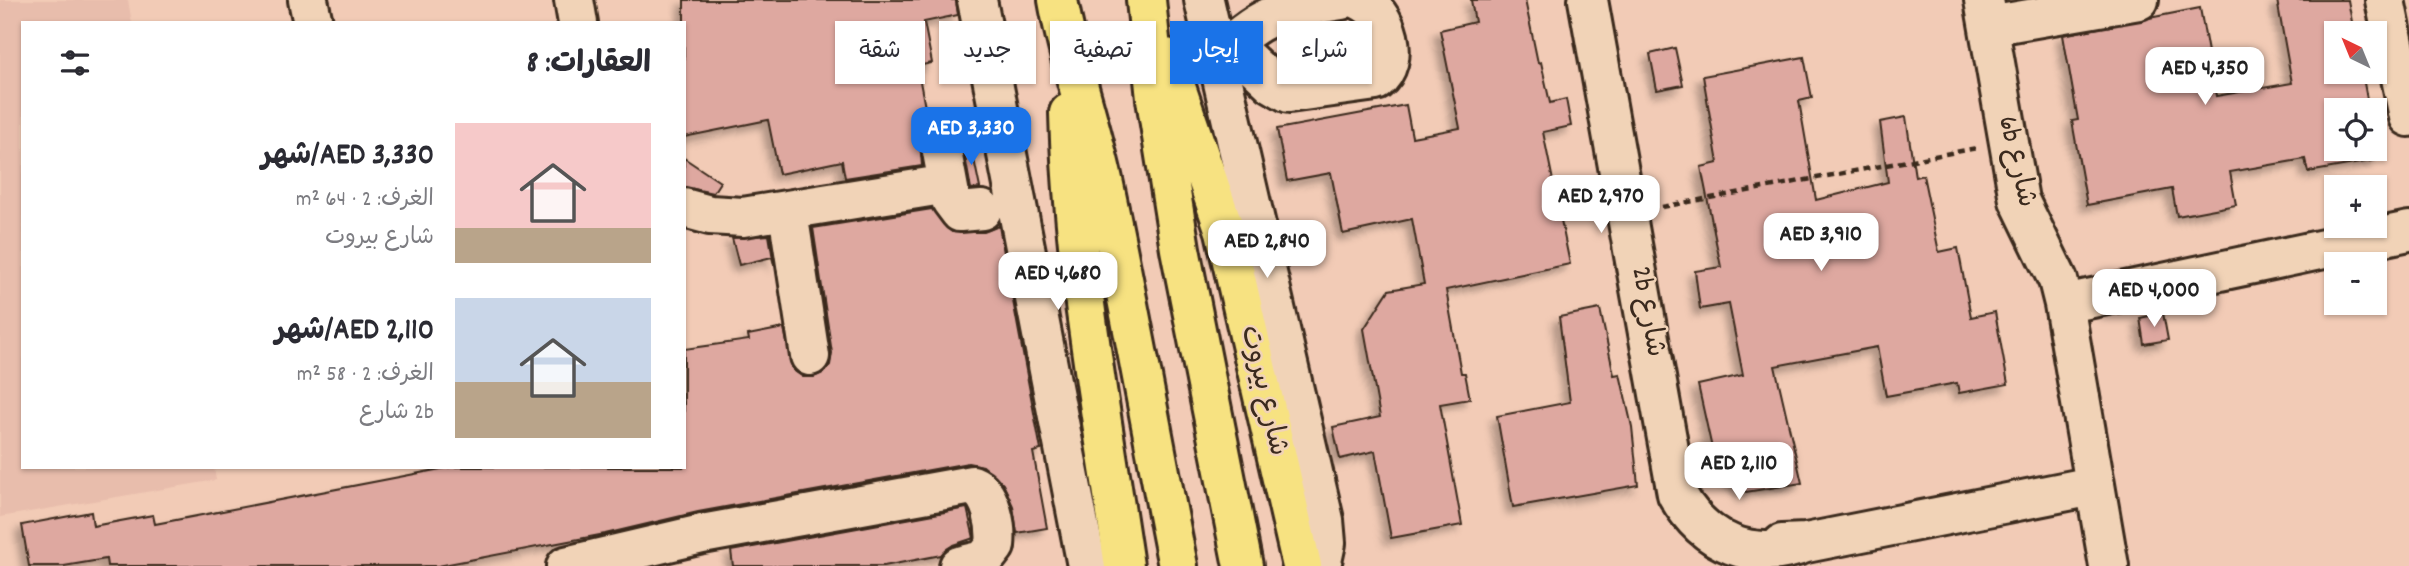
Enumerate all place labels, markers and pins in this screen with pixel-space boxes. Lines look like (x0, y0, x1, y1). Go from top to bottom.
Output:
pin: AED 4,350 (2125, 48, 2285, 107)
pin: AED 3,330 (891, 108, 1051, 167)
pin: AED 2,970 (1521, 176, 1681, 235)
pin: AED 3,910 (1741, 214, 1901, 273)
pin: AED 2,840 (1187, 220, 1347, 280)
pin: AED 4,680 (978, 252, 1138, 312)
pin: AED 4,000 (2074, 270, 2234, 329)
pin: AED 2,110 (1659, 442, 1819, 502)

